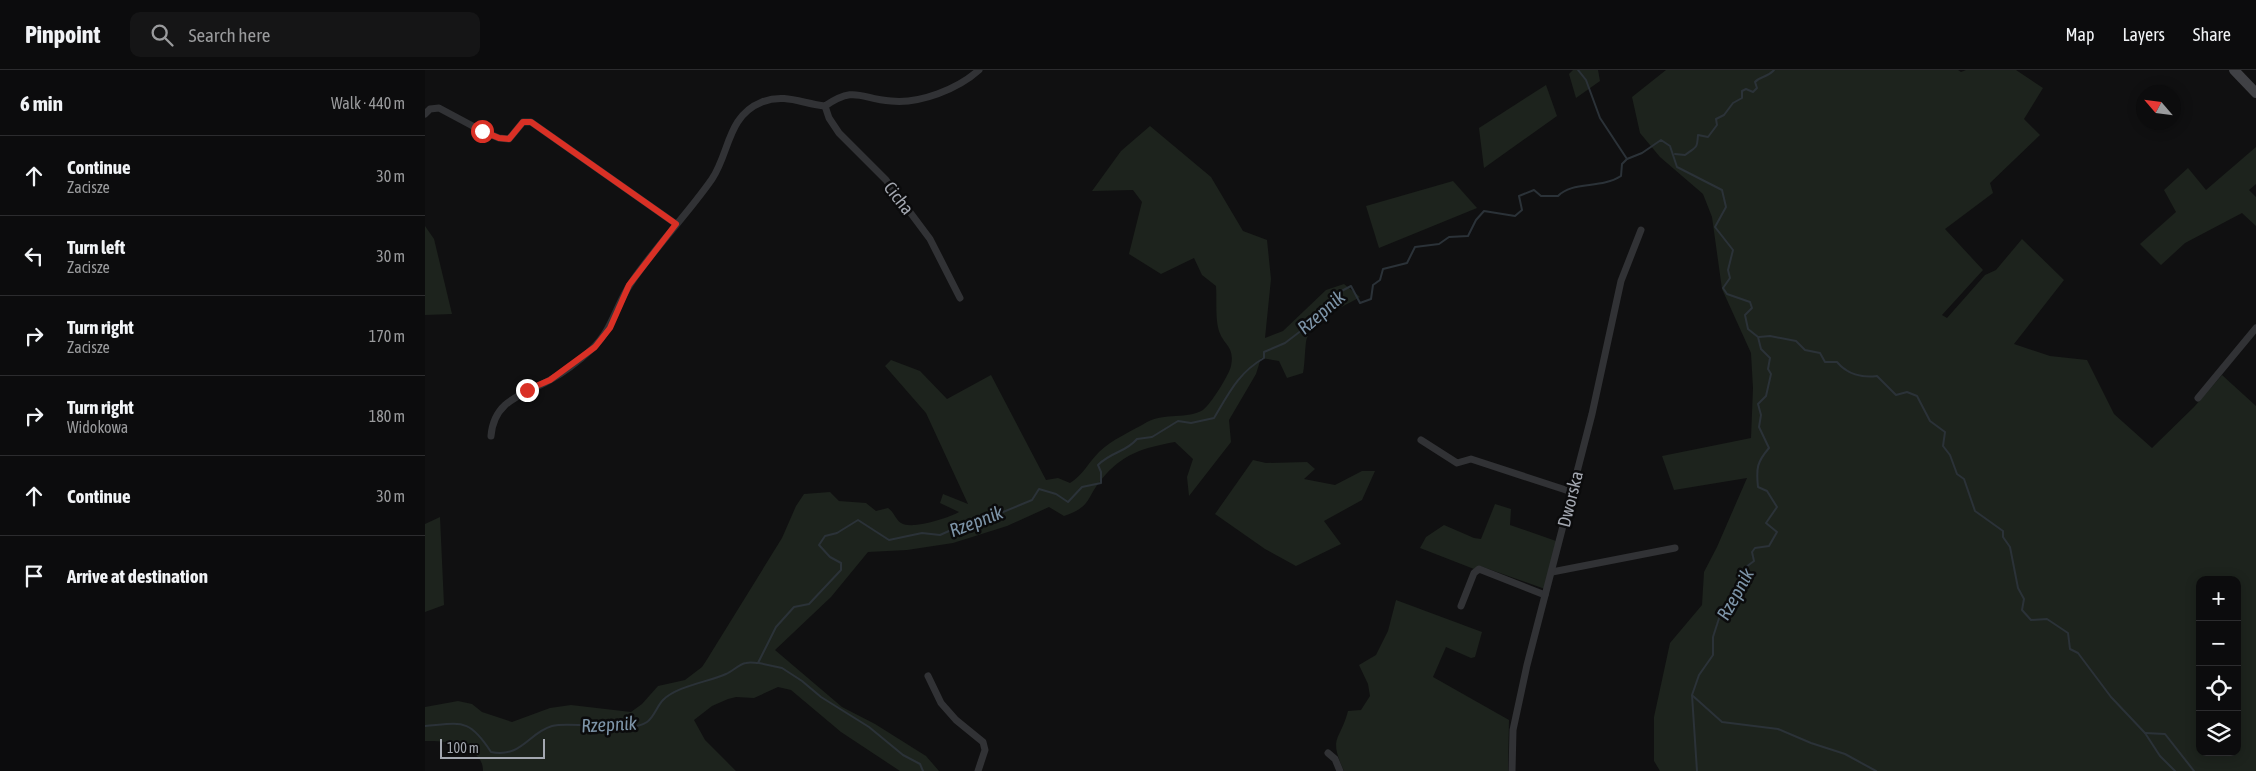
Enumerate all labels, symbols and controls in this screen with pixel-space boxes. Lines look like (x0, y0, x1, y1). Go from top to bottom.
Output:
search box (130, 12, 480, 57)
text: Pinpoint (25, 21, 100, 48)
icon: search (148, 21, 176, 49)
text: Search here (188, 24, 270, 46)
text: Map (2065, 24, 2094, 45)
text: Layers (2122, 24, 2165, 45)
text: Share (2193, 24, 2231, 45)
north arrow (2136, 85, 2181, 130)
text: 6 min (20, 91, 63, 115)
text: Walk · 440 m (331, 94, 405, 112)
route start (471, 120, 494, 143)
text: Continue (67, 156, 131, 178)
icon: ahead (20, 162, 48, 190)
text: 30 m (376, 167, 405, 185)
street label: Cicha (880, 177, 918, 219)
text: Zacisze (67, 178, 110, 196)
text: Turn left (67, 236, 125, 258)
icon: left (20, 242, 48, 270)
text: 30 m (376, 247, 405, 265)
text: Zacisze (67, 258, 110, 276)
water label: Rzepnik (1293, 285, 1350, 339)
text: Turn right (67, 316, 134, 338)
icon: right (20, 322, 48, 350)
text: 170 m (369, 327, 405, 345)
text: Zacisze (67, 338, 110, 356)
route end (516, 379, 539, 402)
text: Turn right (67, 396, 134, 418)
icon: right (20, 402, 48, 430)
text: 180 m (369, 407, 405, 425)
text: Widokowa (67, 418, 128, 436)
street label: Dworska (1553, 469, 1587, 529)
icon: ahead (20, 482, 48, 510)
text: Continue (67, 485, 131, 507)
text: 30 m (376, 487, 405, 505)
water label: Rzepnik (946, 501, 1007, 541)
icon: arrive (20, 562, 48, 590)
water label: Rzepnik (1712, 564, 1758, 624)
text: Arrive at destination (67, 565, 208, 587)
map controls (2196, 576, 2241, 756)
button: + (2196, 576, 2241, 621)
button: − (2196, 621, 2241, 666)
button: locate (2196, 666, 2241, 711)
button: layers (2196, 711, 2241, 756)
water label: Rzepnik (581, 712, 638, 736)
scale bar (440, 736, 545, 759)
text: 100 m (447, 740, 479, 756)

